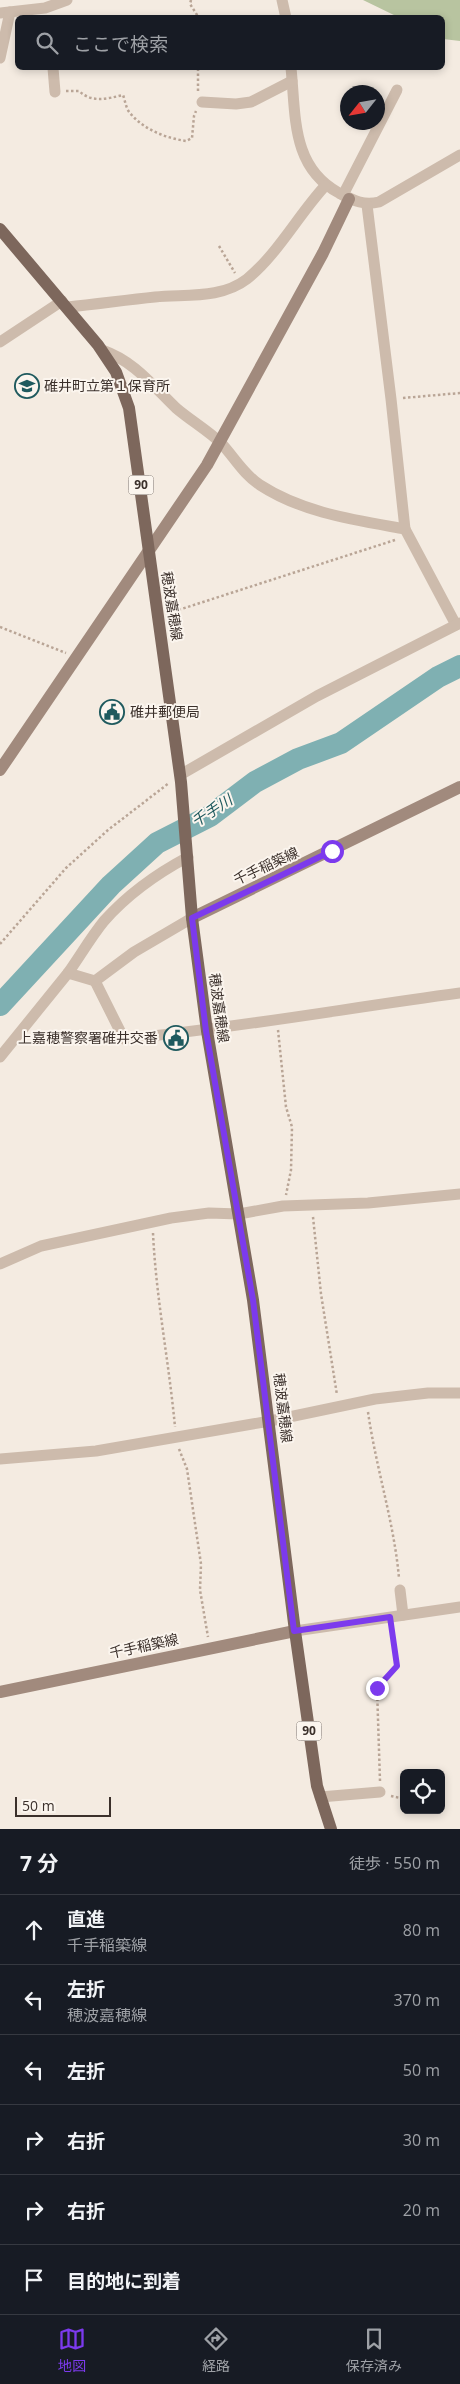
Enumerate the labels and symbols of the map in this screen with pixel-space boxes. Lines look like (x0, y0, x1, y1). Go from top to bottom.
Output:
north arrow (340, 85, 385, 130)
school or university icon: 碓井町立第１保育所 (14, 373, 40, 399)
place label: 碓井町立第１保育所 (44, 376, 170, 395)
road number: 90 (128, 476, 154, 494)
street label: 穂波嘉穂線 (158, 570, 187, 642)
public building icon: 碓井郵便局 (99, 699, 125, 725)
place label: 碓井郵便局 (130, 702, 200, 721)
water label: 千手川 (187, 788, 237, 831)
route start (321, 840, 344, 863)
street label: 千手稲築線 (230, 842, 302, 889)
street label: 穂波嘉穂線 (205, 972, 234, 1044)
public building icon: 上嘉穂警察署碓井交番 (163, 1025, 189, 1051)
place label: 上嘉穂警察署碓井交番 (18, 1028, 158, 1047)
street label: 穂波嘉穂線 (270, 1372, 297, 1444)
street label: 千手稲築線 (108, 1629, 180, 1662)
route end (366, 1677, 389, 1700)
road number: 90 (296, 1722, 322, 1740)
scale bar (15, 1794, 111, 1817)

